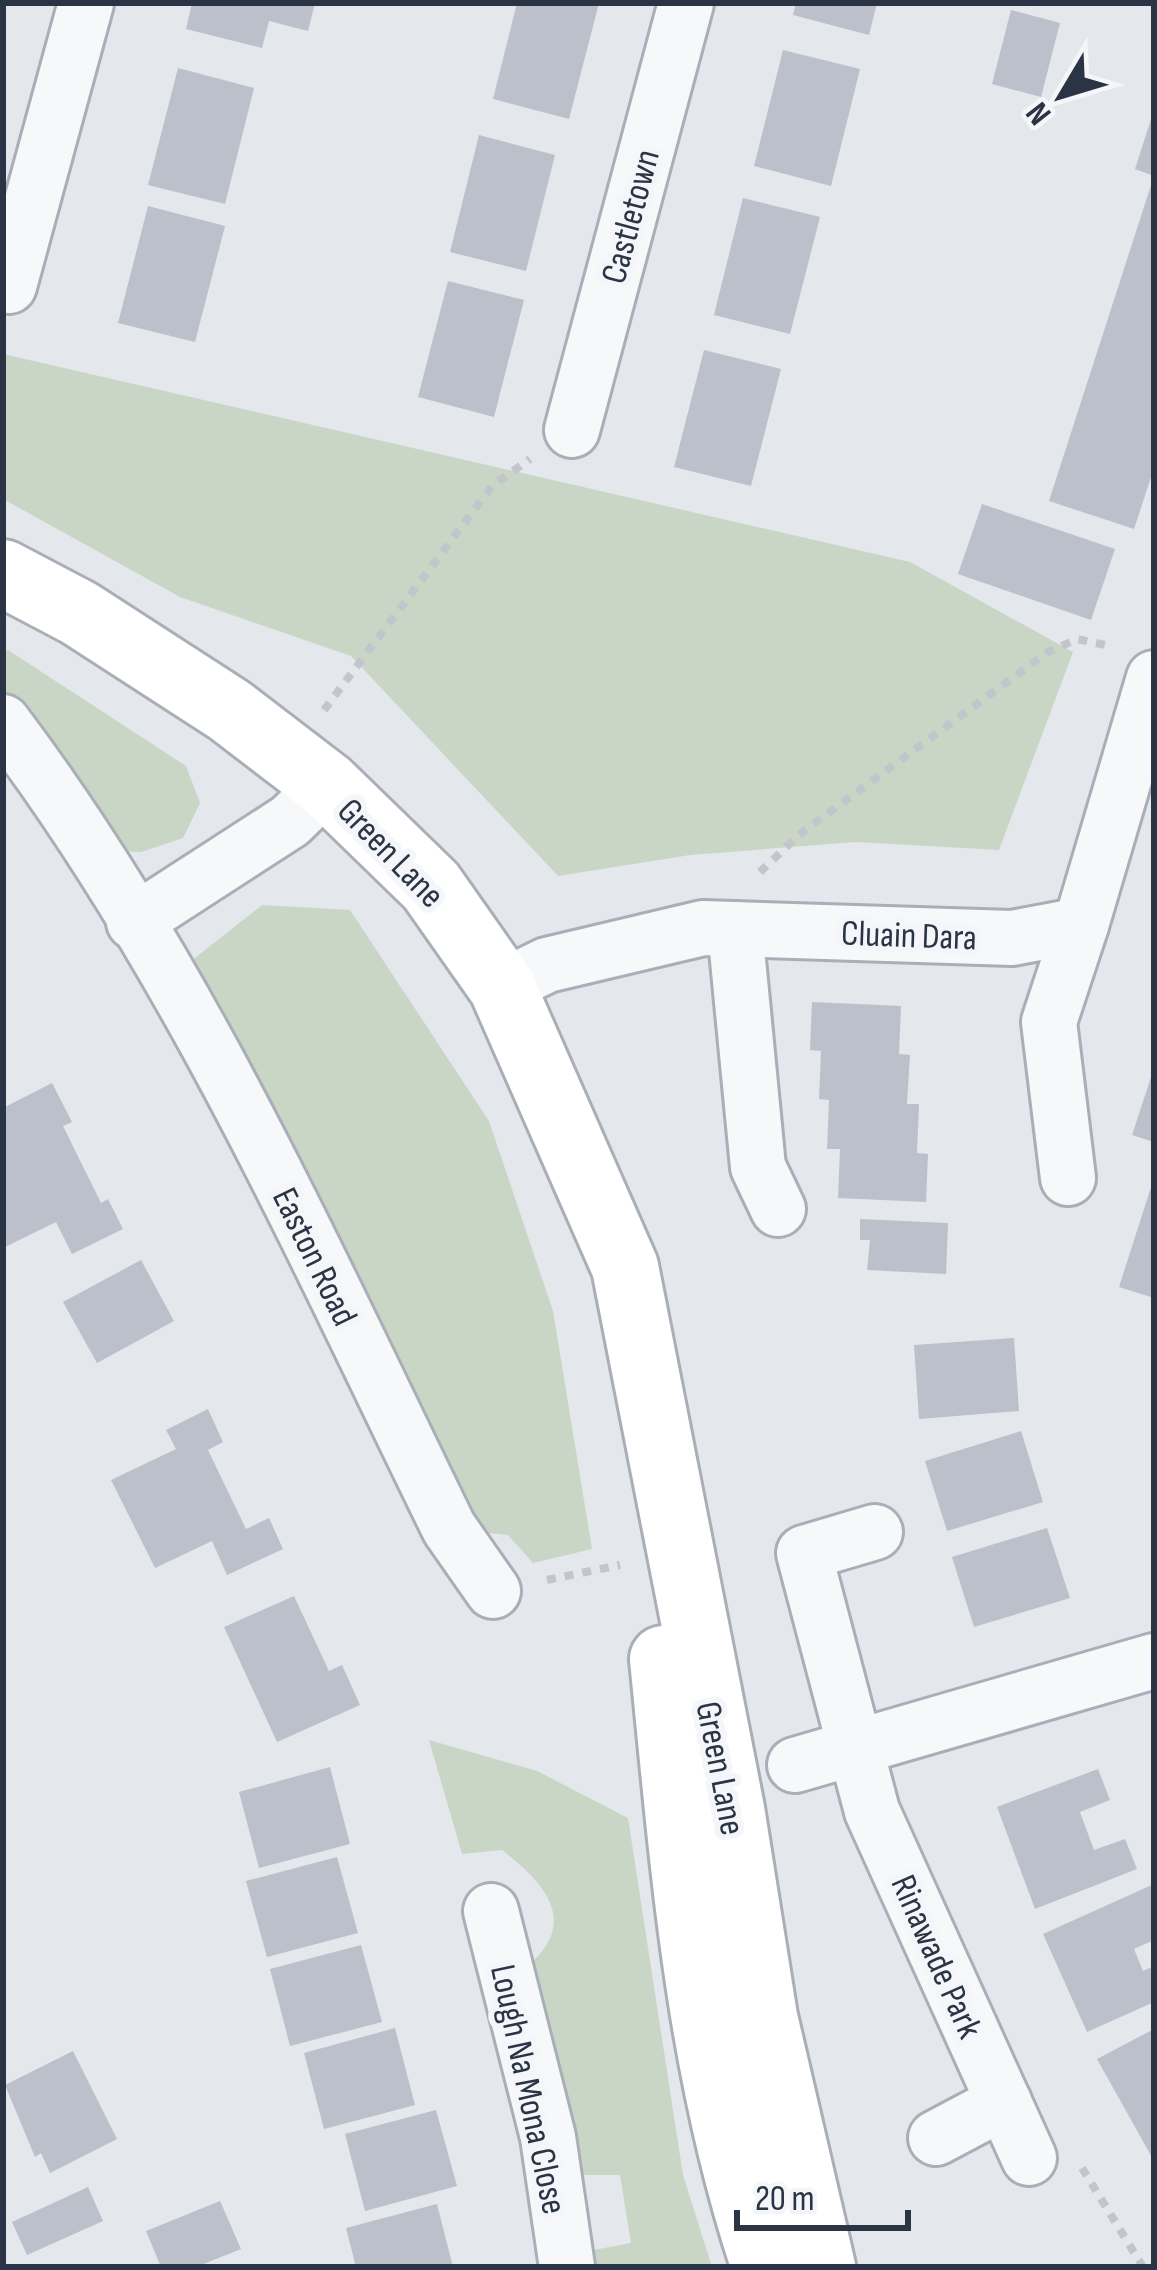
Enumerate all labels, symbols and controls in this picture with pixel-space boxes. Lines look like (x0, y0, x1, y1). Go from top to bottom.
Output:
north arrow (1001, 36, 1121, 156)
text: N (1018, 94, 1060, 132)
street label: Castletown (593, 145, 670, 288)
street label: Green Lane (328, 790, 453, 917)
street label: Cluain Dara (840, 913, 978, 960)
street label: Easton Road (262, 1181, 365, 1333)
street label: Green Lane (686, 1698, 754, 1839)
street label: Rinawade Park (881, 1869, 991, 2045)
street label: Lough Na Mona Close (480, 1961, 575, 2218)
scale bar (737, 2156, 908, 2230)
text: 20 m (755, 2178, 815, 2221)

